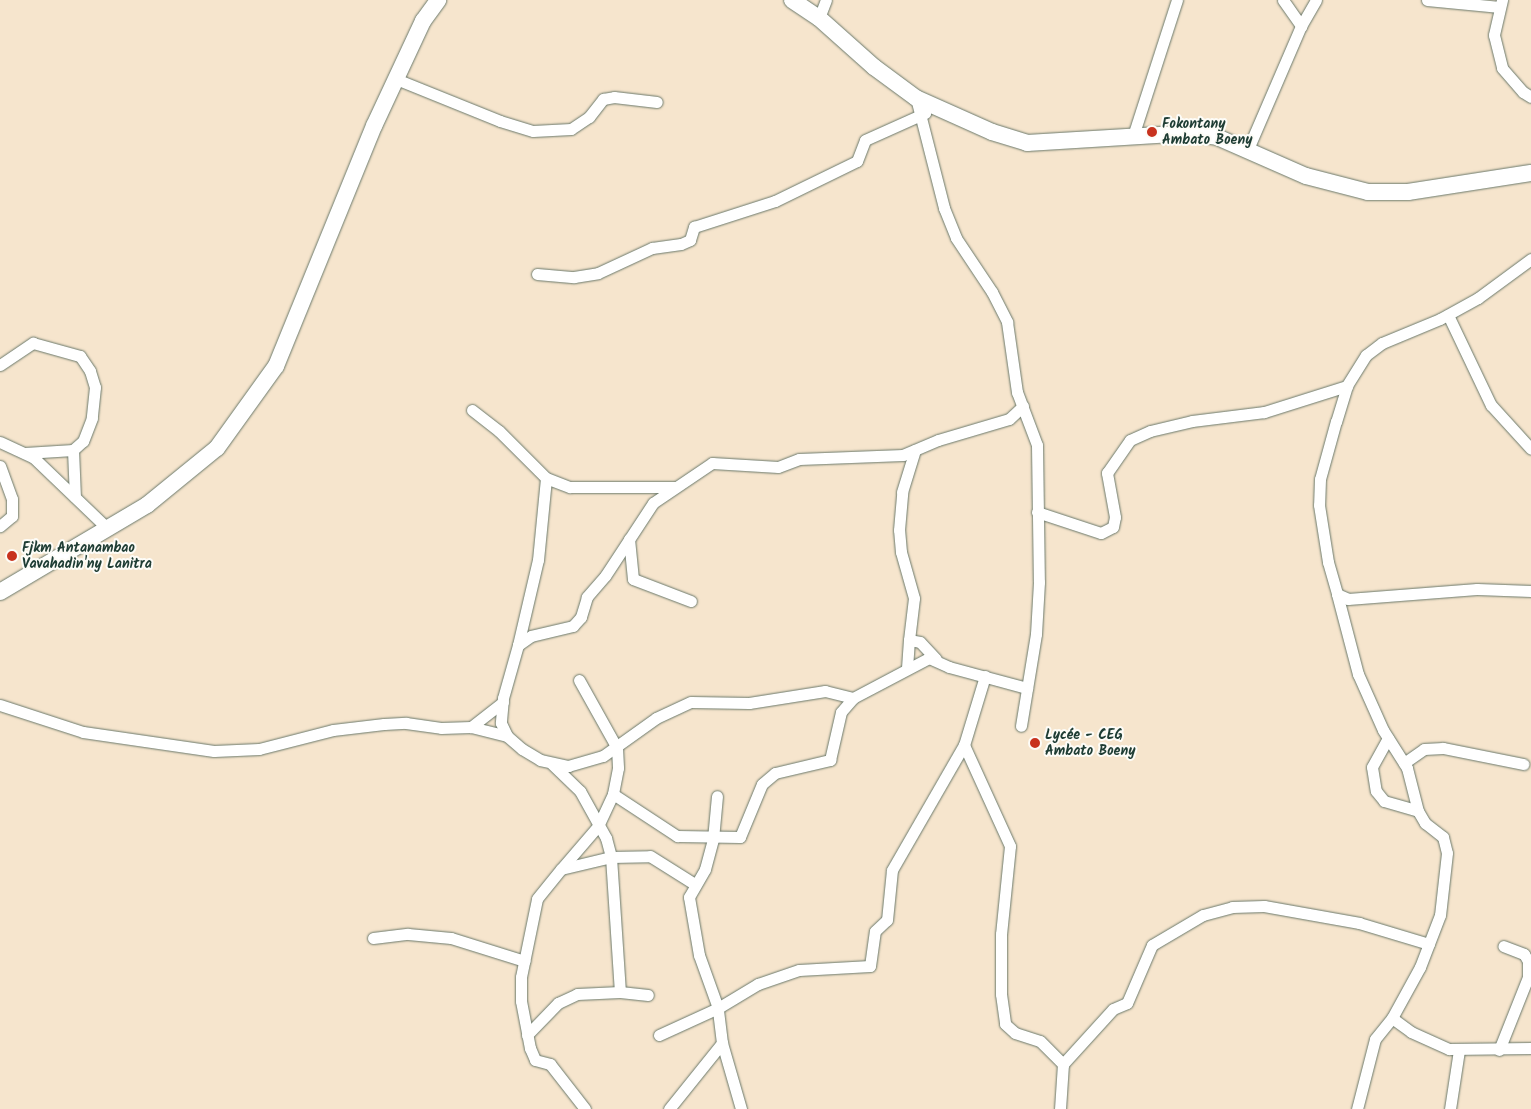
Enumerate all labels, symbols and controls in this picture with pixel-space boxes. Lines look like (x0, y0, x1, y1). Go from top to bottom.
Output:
place label: Fokontany Ambato Boeny (1162, 116, 1252, 148)
marker: Fokontany Ambato Boeny (1146, 126, 1158, 138)
place label: Fjkm Antanambao Vavahadin'ny Lanitra (22, 540, 152, 572)
marker: Fjkm Antanambao Vavahadin'ny Lanitra (6, 550, 18, 562)
place label: Lycée - CEG Ambato Boeny (1045, 727, 1135, 760)
marker: Lycée - CEG Ambato Boeny (1029, 737, 1041, 749)

